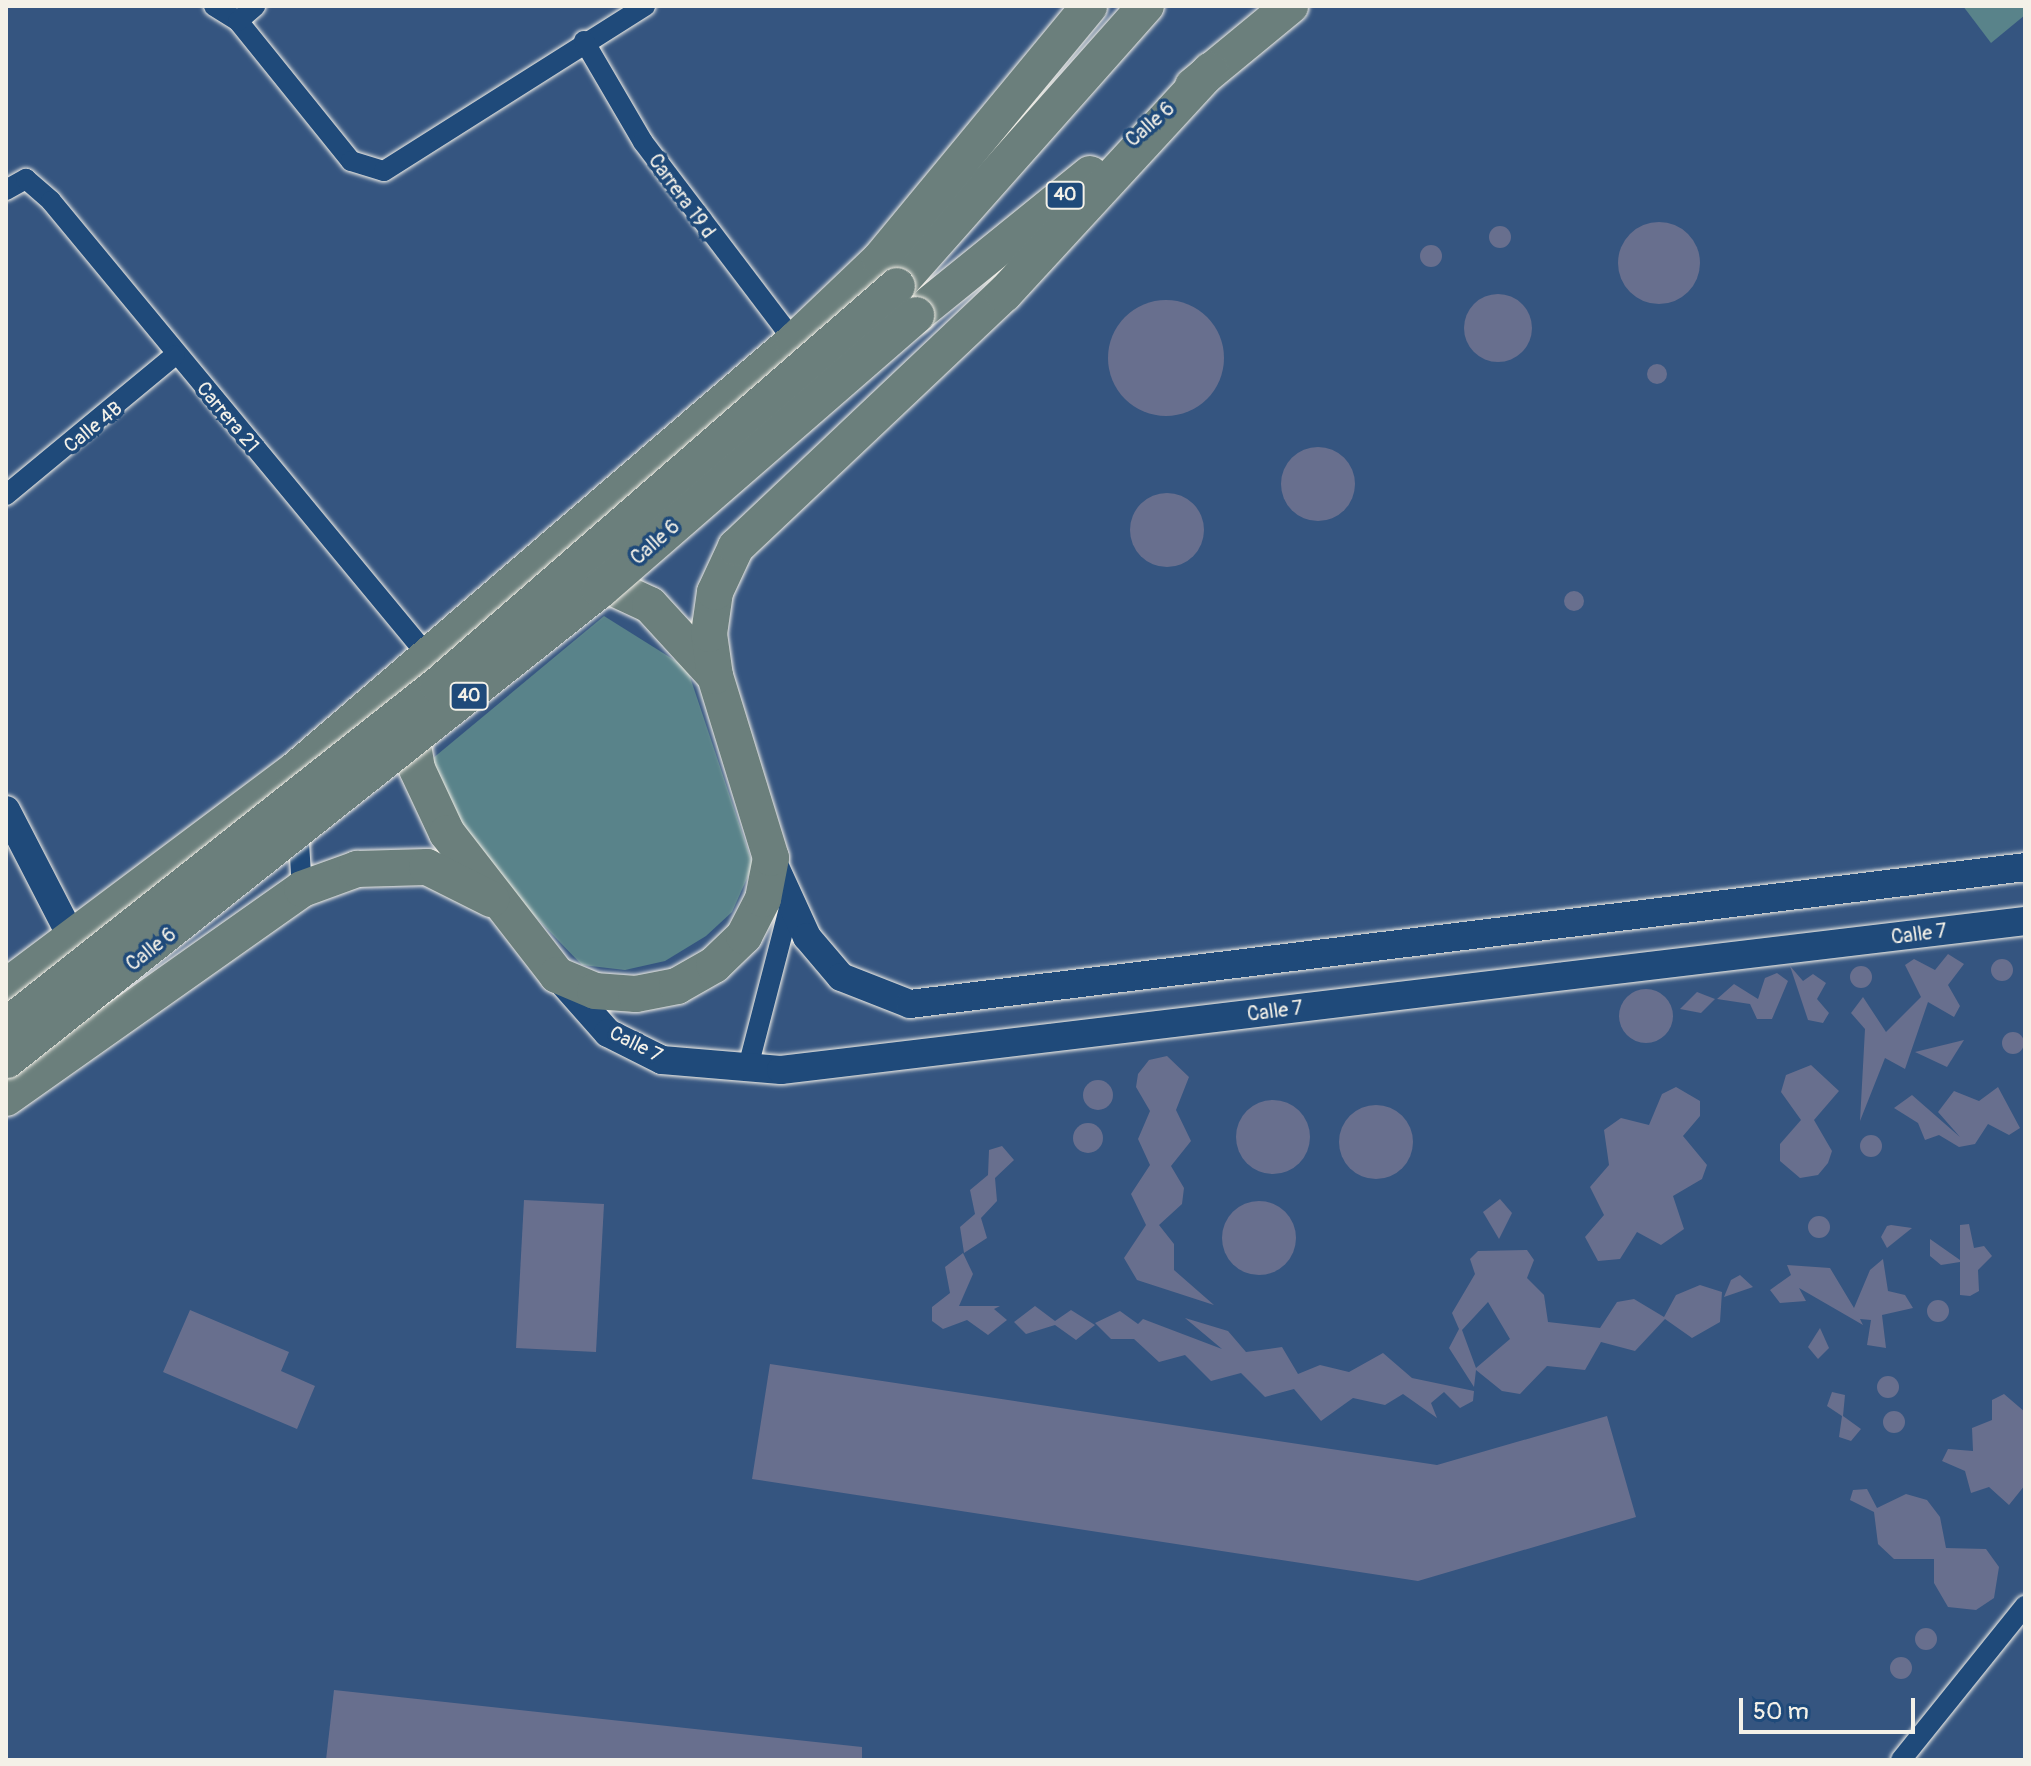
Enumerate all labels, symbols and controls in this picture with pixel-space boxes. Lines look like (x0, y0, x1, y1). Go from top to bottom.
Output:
street label: Calle 6 (1121, 96, 1179, 152)
street label: Carrera 19 d (643, 149, 721, 243)
road number: 40 (1045, 181, 1085, 209)
street label: Carrera 21 (191, 377, 265, 457)
street label: Calle 4B (59, 396, 127, 458)
street label: Calle 6 (626, 514, 684, 570)
road number: 40 (449, 682, 489, 710)
street label: Calle 7 (1890, 919, 1948, 949)
street label: Calle 6 (121, 922, 181, 976)
street label: Calle 7 (1246, 996, 1304, 1026)
street label: Calle 7 (606, 1021, 666, 1067)
scale bar (1743, 1682, 1919, 1732)
text: 50 m (1753, 1697, 1809, 1726)

